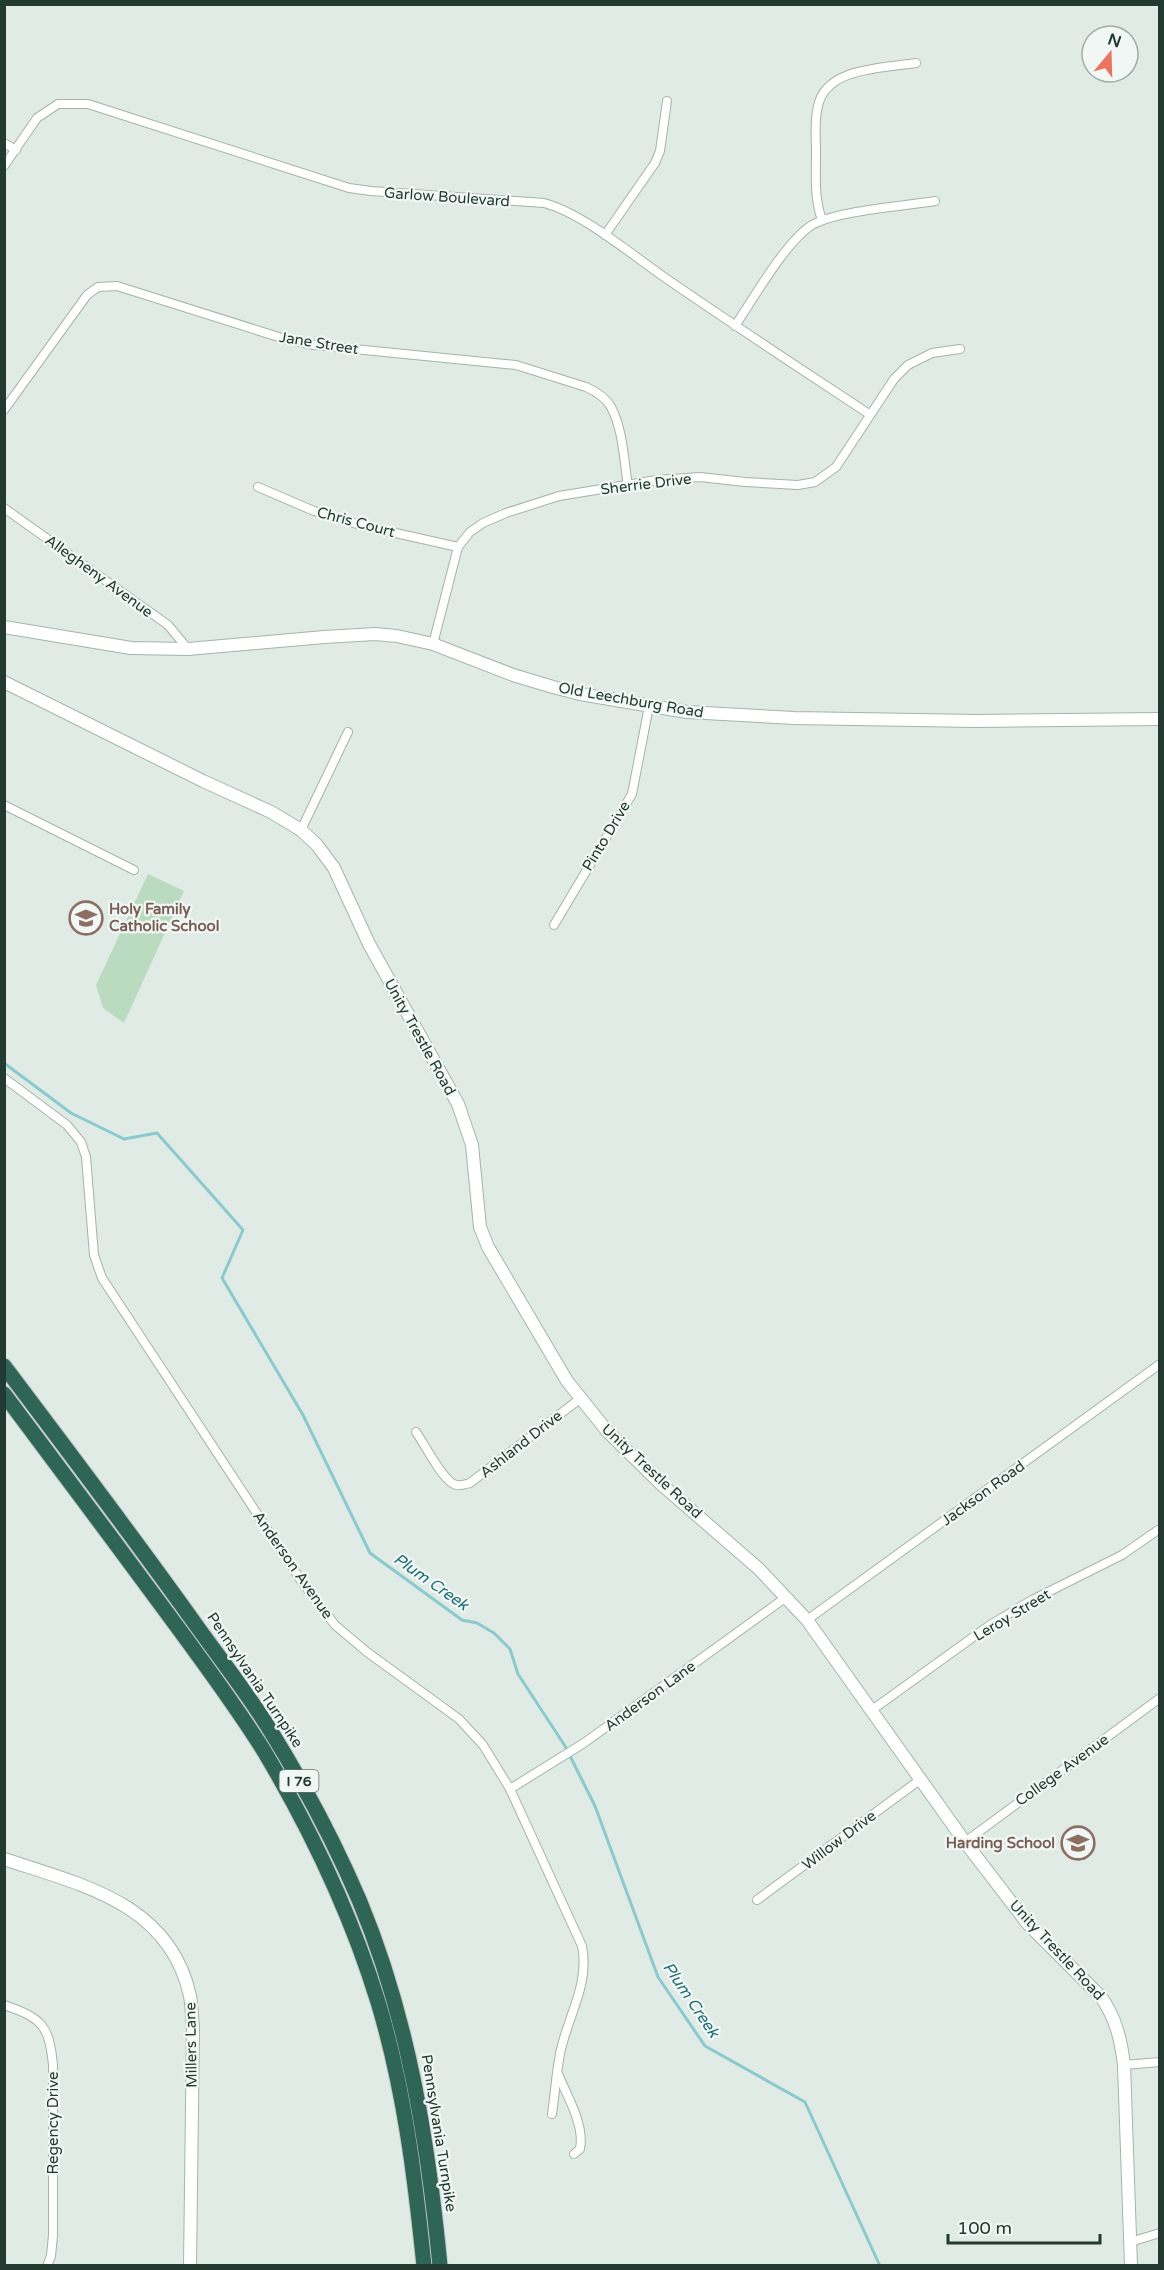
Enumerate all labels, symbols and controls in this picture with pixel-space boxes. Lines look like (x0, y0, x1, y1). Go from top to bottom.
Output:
north arrow (1080, 24, 1140, 84)
text: N (1105, 29, 1124, 52)
street label: Garlow Boulevard (383, 184, 511, 210)
street label: Jane Street (278, 328, 360, 358)
street label: Sherrie Drive (600, 470, 692, 498)
street label: Chris Court (315, 503, 397, 541)
street label: Allegheny Avenue (42, 531, 156, 621)
street label: Old Leechburg Road (557, 678, 705, 722)
street label: Pinto Drive (578, 798, 634, 874)
school or university icon: Holy Family Catholic School (68, 900, 104, 936)
place label: Holy Family Catholic School (109, 900, 219, 935)
street label: Unity Trestle Road (380, 976, 460, 1098)
street label: Ashland Drive (476, 1406, 566, 1482)
street label: Unity Trestle Road (598, 1420, 706, 1522)
street label: Jackson Road (938, 1457, 1028, 1529)
street label: Anderson Avenue (249, 1508, 337, 1622)
water label: Plum Creek (390, 1549, 473, 1616)
street label: Leroy Street (970, 1585, 1054, 1645)
street label: Pennsylvania Turnpike (203, 1609, 307, 1751)
street label: Anderson Lane (601, 1657, 699, 1735)
street label: College Avenue (1012, 1730, 1112, 1810)
road number: I 76 (280, 1770, 318, 1792)
street label: Willow Drive (798, 1806, 880, 1874)
school or university icon: Harding School (1060, 1825, 1096, 1861)
place label: Harding School (946, 1834, 1055, 1853)
street label: Unity Trestle Road (1006, 1896, 1108, 2004)
water label: Plum Creek (658, 1958, 724, 2043)
street label: Millers Lane (181, 2002, 201, 2088)
street label: Pennsylvania Turnpike (418, 2053, 460, 2213)
street label: Regency Drive (44, 2071, 62, 2175)
scale bar (948, 2207, 1100, 2245)
text: 100 m (957, 2217, 1012, 2239)

